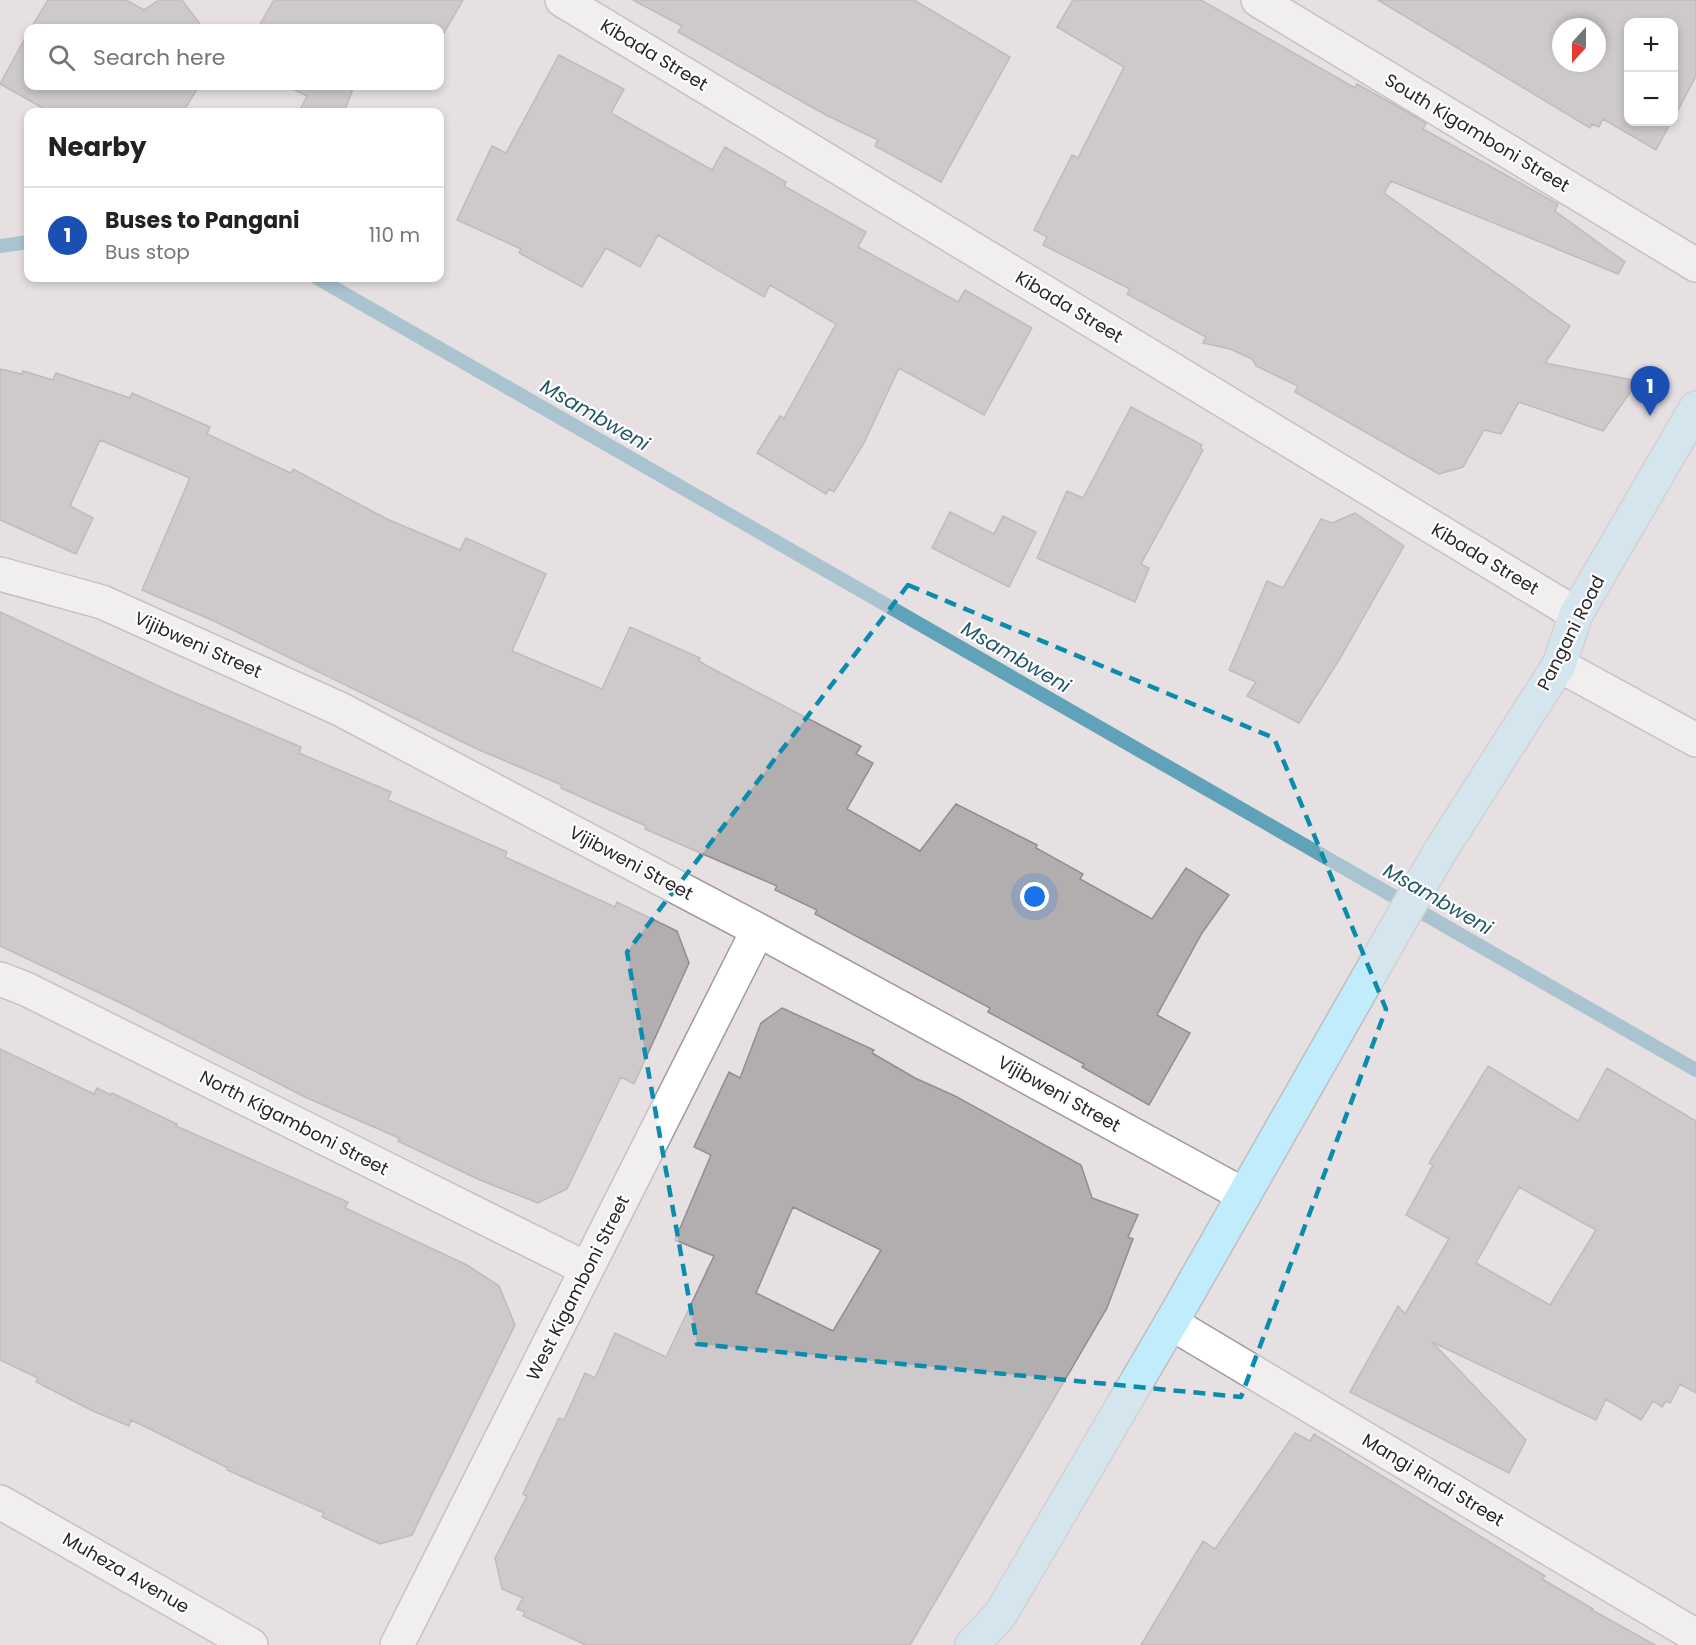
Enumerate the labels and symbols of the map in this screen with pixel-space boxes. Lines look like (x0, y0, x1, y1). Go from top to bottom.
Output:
street label: Kibada Street (596, 13, 713, 97)
north arrow (1552, 18, 1606, 72)
street label: South Kigamboni Street (1380, 67, 1574, 198)
street label: Kibada Street (1011, 265, 1128, 349)
pin: 1 (1630, 366, 1670, 416)
water label: Msambweni (535, 372, 656, 458)
street label: Kibada Street (1427, 517, 1544, 601)
street label: Pangani Road (1531, 571, 1610, 695)
street label: Vijibweni Street (131, 605, 266, 684)
water label: Msambweni (956, 614, 1077, 700)
street label: Vijibweni Street (565, 819, 698, 906)
water label: Msambweni (1378, 856, 1499, 942)
your location (1020, 882, 1049, 911)
street label: Vijibweni Street (993, 1049, 1125, 1138)
street label: North Kigamboni Street (195, 1064, 393, 1181)
street label: West Kigamboni Street (520, 1191, 635, 1385)
street label: Mangi Rindi Street (1358, 1427, 1509, 1532)
street label: Muheza Avenue (58, 1526, 194, 1619)

